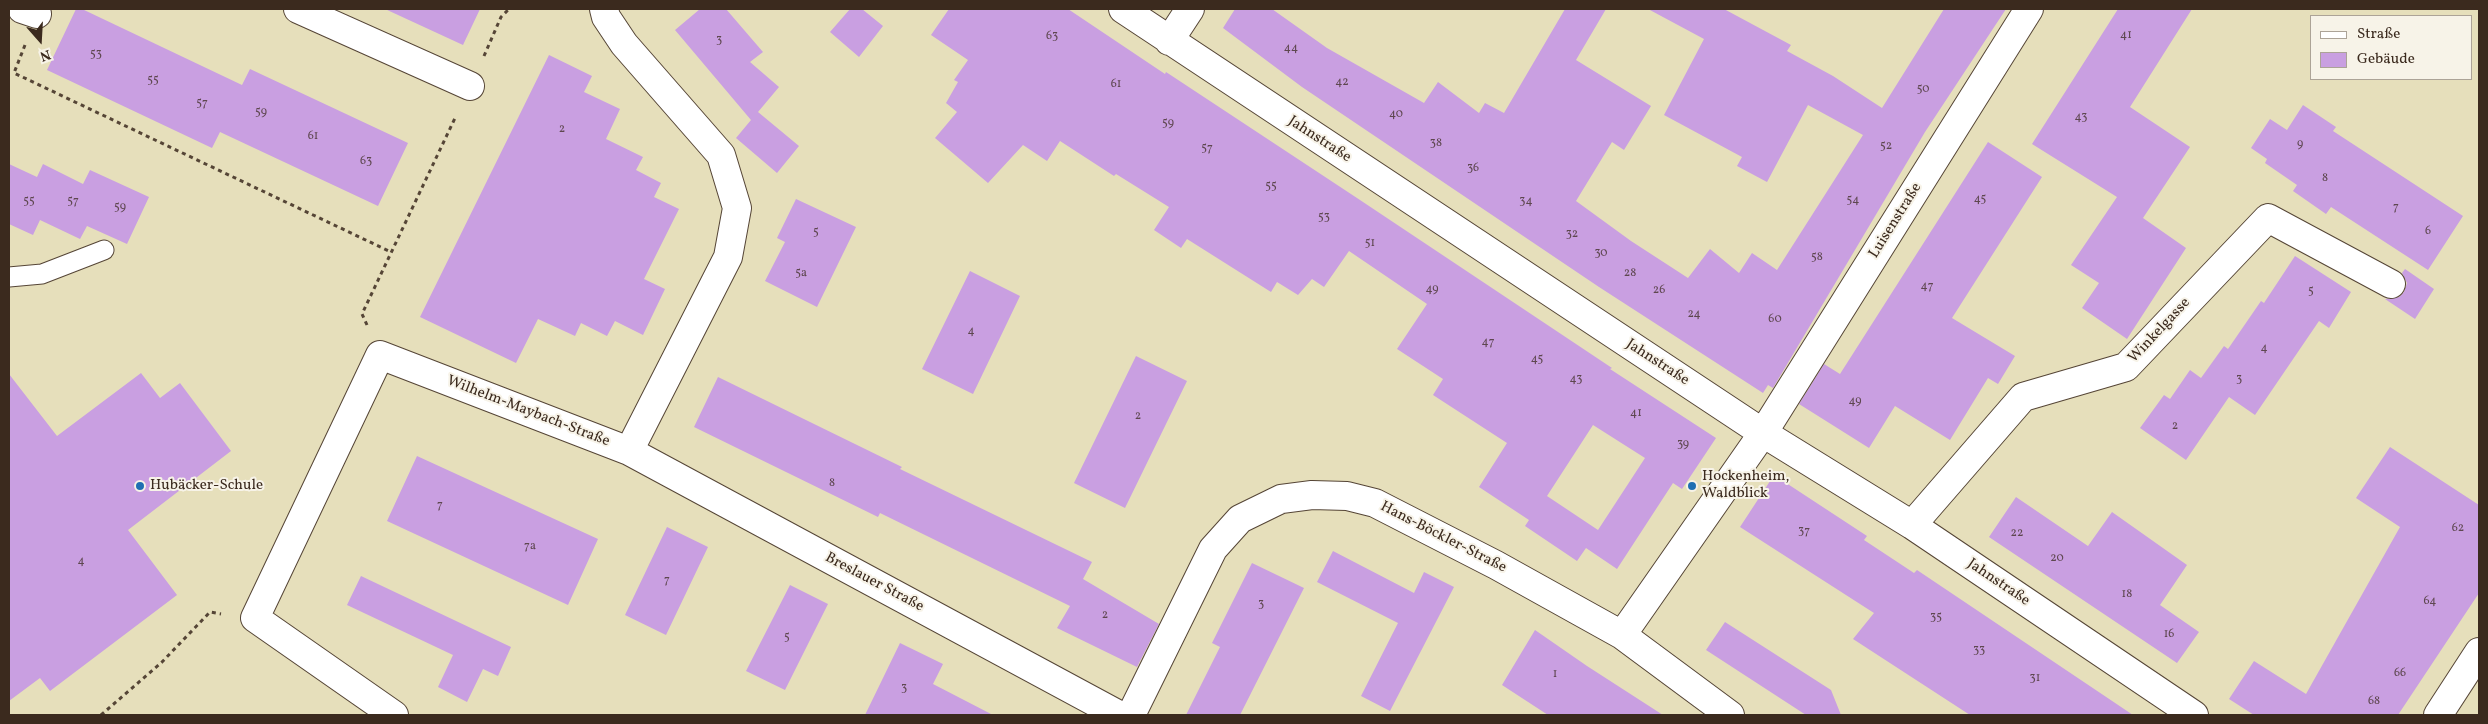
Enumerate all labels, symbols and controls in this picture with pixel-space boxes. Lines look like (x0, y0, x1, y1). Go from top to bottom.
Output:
north arrow (15, 15, 65, 65)
legend (2310, 15, 2473, 80)
text: Straße (2357, 24, 2400, 45)
house number: 41 (2120, 29, 2132, 43)
house number: 63 (1046, 30, 1058, 44)
house number: 3 (716, 34, 722, 48)
house number: 44 (1284, 42, 1298, 56)
text: N (37, 44, 53, 65)
house number: 53 (90, 48, 102, 62)
text: Gebäude (2357, 49, 2415, 70)
house number: 55 (147, 74, 159, 88)
house number: 42 (1335, 76, 1349, 90)
house number: 61 (1111, 78, 1121, 92)
house number: 50 (1917, 83, 1929, 97)
house number: 57 (196, 97, 208, 111)
house number: 59 (255, 106, 267, 120)
house number: 40 (1389, 108, 1403, 122)
house number: 43 (2075, 111, 2087, 125)
street label: Jahnstraße (1284, 113, 1354, 167)
house number: 59 (1162, 117, 1174, 131)
house number: 2 (559, 123, 565, 137)
house number: 61 (308, 130, 318, 144)
house number: 38 (1430, 137, 1442, 151)
house number: 9 (2297, 138, 2303, 152)
house number: 52 (1880, 140, 1892, 154)
house number: 57 (1201, 142, 1213, 156)
house number: 63 (360, 155, 372, 169)
house number: 36 (1467, 162, 1479, 176)
house number: 8 (2322, 172, 2328, 186)
house number: 55 (1265, 180, 1277, 194)
street label: Luisenstraße (1866, 180, 1926, 262)
house number: 45 (1974, 193, 1986, 207)
house number: 54 (1847, 194, 1859, 208)
house number: 55 (23, 195, 35, 209)
house number: 57 (67, 195, 79, 209)
house number: 34 (1519, 195, 1533, 209)
house number: 59 (114, 201, 126, 215)
house number: 7 (2393, 201, 2399, 215)
house number: 53 (1318, 211, 1330, 225)
house number: 6 (2425, 225, 2431, 239)
house number: 5 (813, 226, 819, 240)
house number: 32 (1566, 228, 1578, 242)
house number: 51 (1365, 237, 1375, 251)
house number: 30 (1594, 247, 1608, 261)
house number: 58 (1811, 251, 1823, 265)
house number: 5a (795, 267, 807, 281)
house number: 28 (1624, 267, 1636, 281)
house number: 47 (1921, 280, 1933, 294)
house number: 49 (1425, 283, 1439, 297)
house number: 26 (1653, 284, 1665, 298)
house number: 5 (2308, 285, 2314, 299)
street label: Winkelgasse (2125, 295, 2195, 367)
house number: 24 (1687, 308, 1701, 322)
house number: 60 (1768, 313, 1782, 327)
house number: 4 (967, 325, 975, 339)
house number: 47 (1482, 336, 1494, 350)
street label: Jahnstraße (1622, 336, 1692, 390)
house number: 4 (2260, 342, 2268, 356)
house number: 45 (1531, 353, 1543, 367)
street label: Wilhelm-Maybach-Straße (444, 373, 612, 451)
house number: 43 (1570, 373, 1582, 387)
house number: 3 (2236, 373, 2242, 387)
house number: 49 (1848, 395, 1862, 409)
house number: 41 (1630, 407, 1642, 421)
house number: 2 (1135, 410, 1141, 424)
house number: 2 (2172, 420, 2178, 434)
house number: 39 (1677, 438, 1689, 452)
place label: Hockenheim, Waldblick (1702, 468, 1789, 503)
place label: Hubäcker-Schule (150, 477, 263, 495)
house number: 8 (829, 477, 835, 491)
marker: Hubäcker-Schule (134, 480, 146, 492)
marker: Hockenheim, Waldblick (1686, 480, 1698, 492)
street label: Hans-Böckler-Straße (1377, 498, 1509, 578)
house number: 7 (437, 499, 443, 513)
house number: 62 (2452, 522, 2464, 536)
house number: 37 (1798, 525, 1810, 539)
house number: 22 (2011, 527, 2023, 541)
house number: 7a (524, 540, 536, 554)
street label: Breslauer Straße (821, 549, 927, 617)
house number: 20 (2050, 552, 2064, 566)
house number: 4 (77, 555, 85, 569)
street label: Jahnstraße (1963, 555, 2033, 611)
house number: 7 (664, 574, 670, 588)
house number: 18 (2122, 588, 2132, 602)
house number: 64 (2424, 595, 2436, 609)
house number: 3 (1258, 598, 1264, 612)
house number: 2 (1102, 609, 1108, 623)
house number: 35 (1930, 611, 1942, 625)
house number: 16 (2164, 628, 2174, 642)
house number: 5 (784, 631, 790, 645)
house number: 33 (1973, 644, 1985, 658)
house number: 66 (2394, 667, 2406, 681)
house number: 1 (1553, 668, 1557, 682)
house number: 31 (2030, 672, 2040, 686)
house number: 3 (901, 682, 907, 696)
house number: 68 (2368, 695, 2380, 709)

